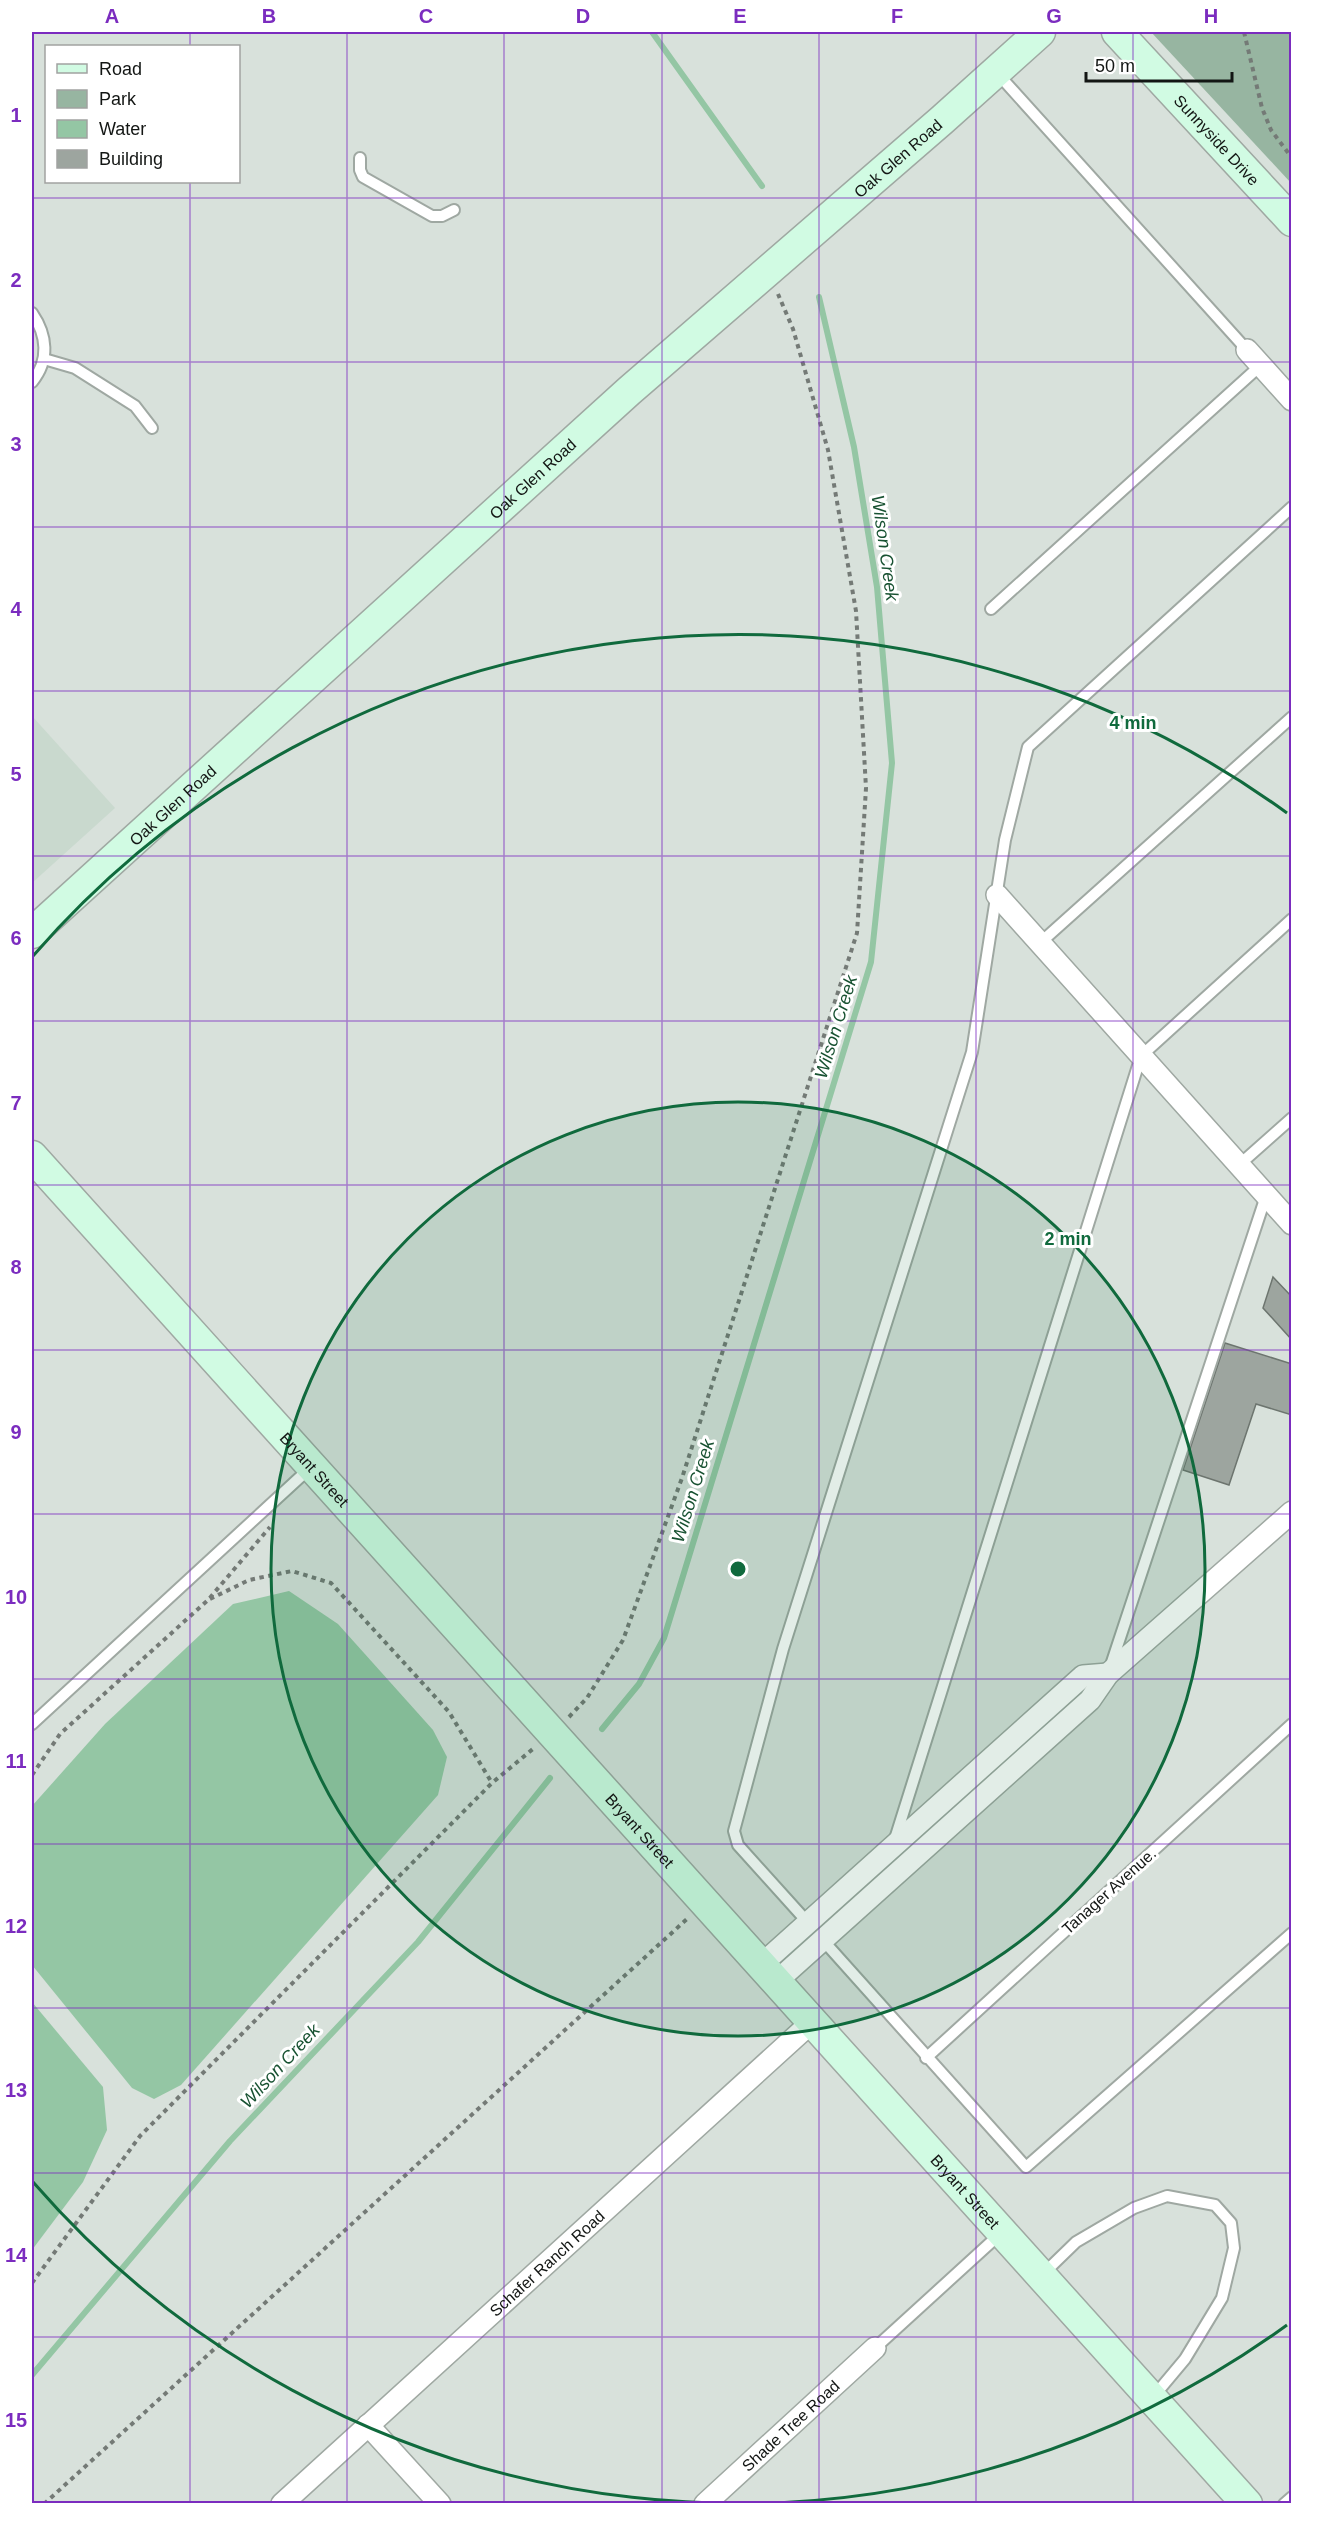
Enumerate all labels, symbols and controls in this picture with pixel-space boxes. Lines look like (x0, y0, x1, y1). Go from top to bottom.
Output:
text: A (105, 5, 119, 27)
text: B (262, 5, 276, 27)
text: C (419, 5, 433, 27)
text: D (576, 5, 590, 27)
text: E (733, 5, 747, 27)
text: F (891, 5, 903, 27)
text: G (1046, 5, 1062, 27)
text: H (1204, 5, 1218, 27)
legend (45, 45, 240, 183)
scale bar (1086, 45, 1232, 83)
text: 50 m (1095, 56, 1135, 76)
text: Road (99, 59, 142, 79)
text: Park (99, 89, 137, 109)
street label: Sunnyside Drive (1171, 91, 1263, 188)
text: 1 (10, 104, 22, 126)
street label: Oak Glen Road (851, 116, 945, 201)
text: Water (99, 119, 146, 139)
text: Building (99, 149, 163, 169)
text: 2 (10, 269, 22, 291)
text: 3 (10, 433, 22, 455)
street label: Oak Glen Road (486, 435, 579, 522)
water label: Wilson Creek (868, 494, 902, 603)
text: 4 (10, 598, 22, 620)
text: 4 min (1109, 713, 1157, 733)
street label: Oak Glen Road (126, 762, 219, 849)
text: 5 (10, 763, 22, 785)
text: 6 (10, 927, 22, 949)
water label: Wilson Creek (811, 972, 861, 1081)
text: 7 (10, 1092, 22, 1114)
text: 2 min (1044, 1229, 1092, 1249)
text: 8 (10, 1256, 22, 1278)
text: 9 (10, 1421, 22, 1443)
street label: Bryant Street (277, 1429, 352, 1510)
water label: Wilson Creek (668, 1436, 718, 1545)
centre of rings (728, 1559, 748, 1579)
text: 10 (5, 1586, 27, 1608)
text: 11 (5, 1750, 27, 1772)
street label: Bryant Street (602, 1790, 678, 1871)
street label: Tanager Avenue. (1059, 1845, 1159, 1937)
text: 12 (5, 1915, 27, 1937)
water label: Wilson Creek (236, 2019, 324, 2112)
text: 13 (5, 2079, 27, 2101)
street label: Bryant Street (928, 2151, 1003, 2232)
street label: Schafer Ranch Road (486, 2207, 608, 2319)
text: 14 (5, 2244, 28, 2266)
street label: Shade Tree Road (738, 2377, 842, 2474)
text: 15 (5, 2409, 27, 2431)

